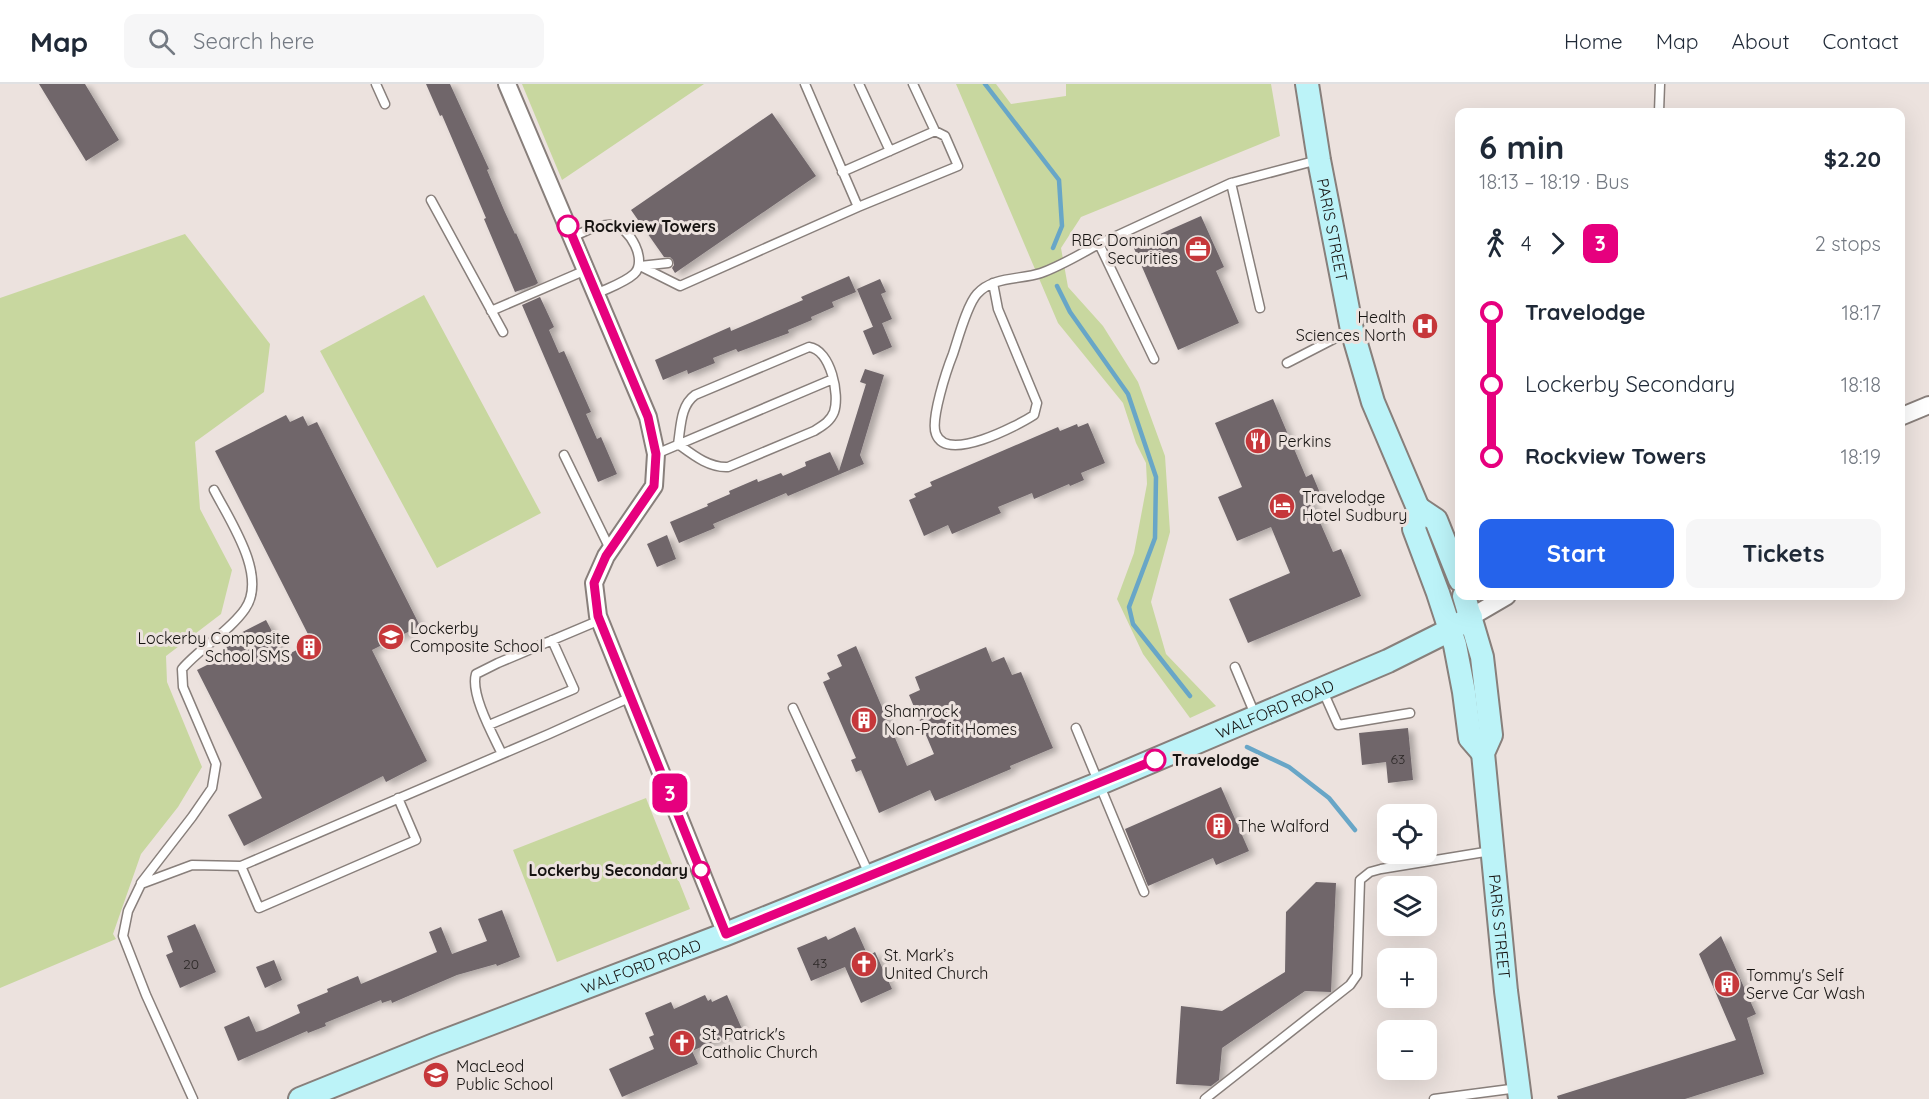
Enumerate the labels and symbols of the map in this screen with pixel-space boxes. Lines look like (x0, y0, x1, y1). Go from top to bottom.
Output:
street label: PARIS STREET (1313, 176, 1352, 283)
marker: Rockview Towers (557, 215, 579, 237)
place label: Rockview Towers (584, 216, 716, 236)
place label: RBC Dominion Securities (1071, 230, 1178, 268)
office icon: RBC Dominion Securities (1183, 234, 1213, 264)
place label: Health Sciences North (1296, 307, 1406, 345)
hospital icon: Health Sciences North (1410, 311, 1440, 341)
restaurant icon: Perkins (1243, 426, 1273, 456)
place label: Perkins (1278, 431, 1331, 451)
place label: Travelodge Hotel Sudbury (1302, 487, 1407, 525)
hotel icon: Travelodge Hotel Sudbury (1267, 491, 1297, 521)
place label: Lockerby Composite School (410, 618, 543, 656)
school or university icon: Lockerby Composite School (376, 622, 406, 652)
place label: Lockerby Composite School SMS (138, 628, 290, 666)
building icon: Lockerby Composite School SMS (294, 632, 324, 662)
street label: WALFORD ROAD (1213, 675, 1337, 743)
place label: Shamrock Non-Profit Homes (884, 701, 1017, 739)
building icon: Shamrock Non-Profit Homes (849, 705, 879, 735)
marker: Travelodge (1144, 749, 1166, 771)
place label: Travelodge (1172, 750, 1260, 770)
house number: 63 (1391, 750, 1405, 768)
line badge: 3 (650, 774, 690, 812)
building icon: The Walford (1204, 811, 1234, 841)
place label: The Walford (1238, 816, 1329, 836)
place label: Lockerby Secondary (528, 860, 688, 880)
marker: Lockerby Secondary (692, 861, 710, 879)
street label: PARIS STREET (1485, 873, 1515, 980)
street label: WALFORD ROAD (578, 934, 704, 998)
place label: St. Mark’s United Church (884, 945, 988, 983)
church icon: St. Mark’s United Church (849, 949, 879, 979)
house number: 43 (813, 954, 827, 972)
house number: 20 (183, 955, 199, 973)
place label: Tommy's Self Serve Car Wash (1746, 965, 1865, 1003)
building icon: Tommy's Self Serve Car Wash (1712, 969, 1742, 999)
place label: St. Patrick's Catholic Church (702, 1024, 818, 1062)
church icon: St. Patrick's Catholic Church (667, 1028, 697, 1058)
place label: MacLeod Public School (456, 1056, 553, 1094)
school or university icon: MacLeod Public School (421, 1060, 451, 1090)

